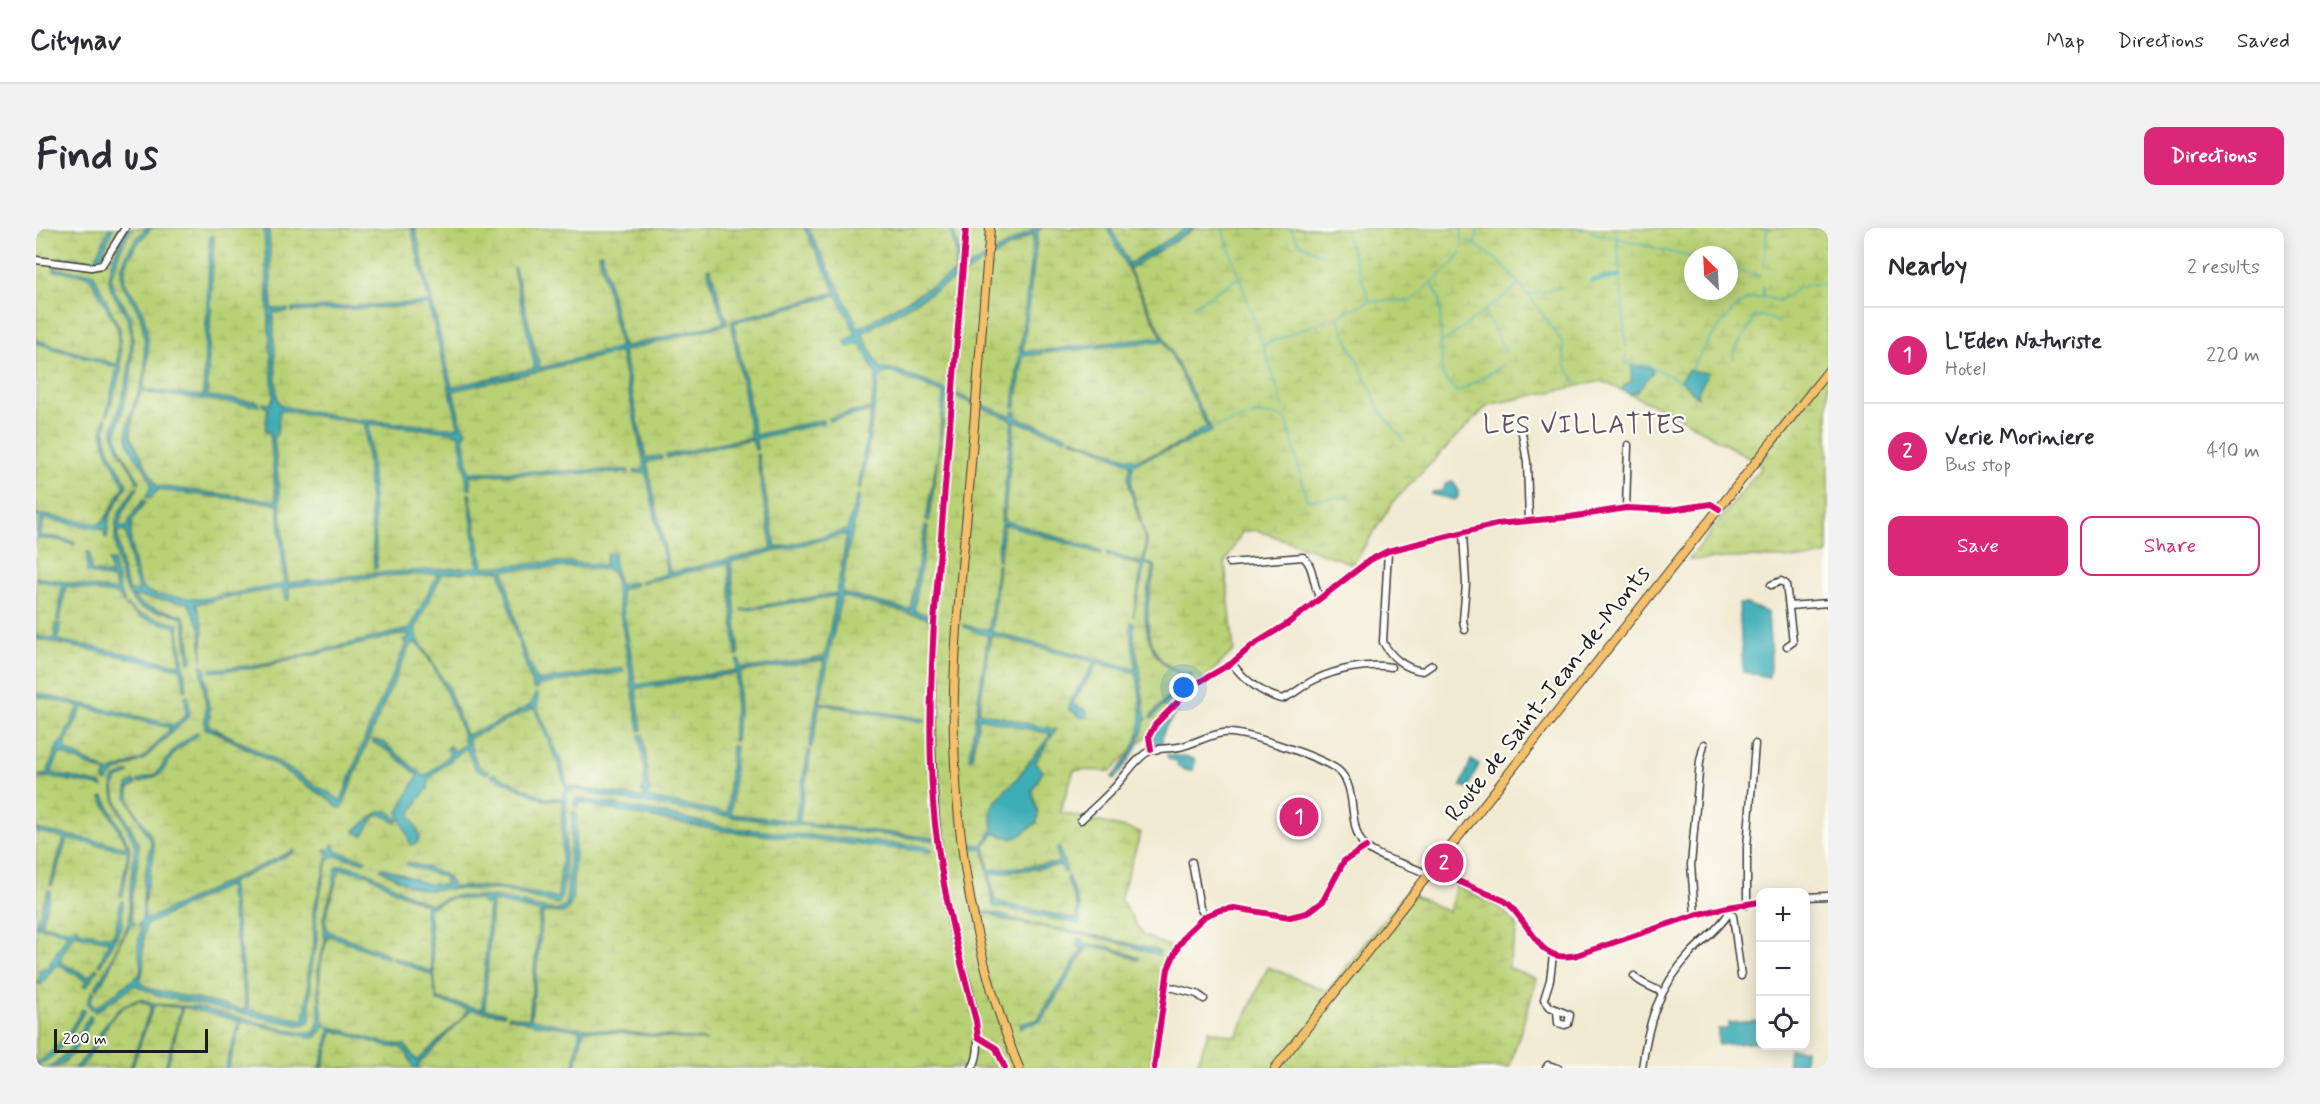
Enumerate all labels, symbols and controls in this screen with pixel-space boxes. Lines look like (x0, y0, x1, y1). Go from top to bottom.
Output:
text: Citynav (30, 23, 121, 60)
text: Map (2046, 27, 2085, 55)
text: Directions (2118, 27, 2204, 55)
text: Saved (2237, 27, 2290, 55)
button: Directions (2144, 127, 2284, 185)
text: Find us (36, 129, 158, 184)
north arrow (1684, 246, 1738, 300)
text: Nearby (1888, 250, 1967, 284)
text: 2 results (2187, 254, 2260, 281)
text: L'Eden Naturiste (1945, 328, 2102, 356)
text: 1 (1903, 342, 1912, 369)
text: 220 m (2206, 342, 2260, 369)
text: Hotel (1945, 356, 1986, 383)
district label: LES VILLATTES (1483, 409, 1687, 443)
text: Verie Moriniere (1945, 424, 2095, 452)
text: 2 (1903, 438, 1912, 465)
text: 410 m (2206, 438, 2260, 465)
text: Bus stop (1945, 452, 2011, 479)
button: Save (1888, 516, 2068, 576)
button: Share (2080, 516, 2260, 576)
street label: Route de Saint-Jean-de-Monts (1439, 559, 1658, 828)
your location (1169, 673, 1198, 702)
pin: 1 (1280, 794, 1318, 840)
pin: 2 (1424, 840, 1464, 886)
map controls (1756, 888, 1810, 1050)
button: + (1756, 888, 1810, 942)
button: − (1756, 942, 1810, 996)
button: locate (1756, 996, 1810, 1050)
scale bar (54, 1026, 208, 1054)
text: 200 m (63, 1029, 107, 1050)

